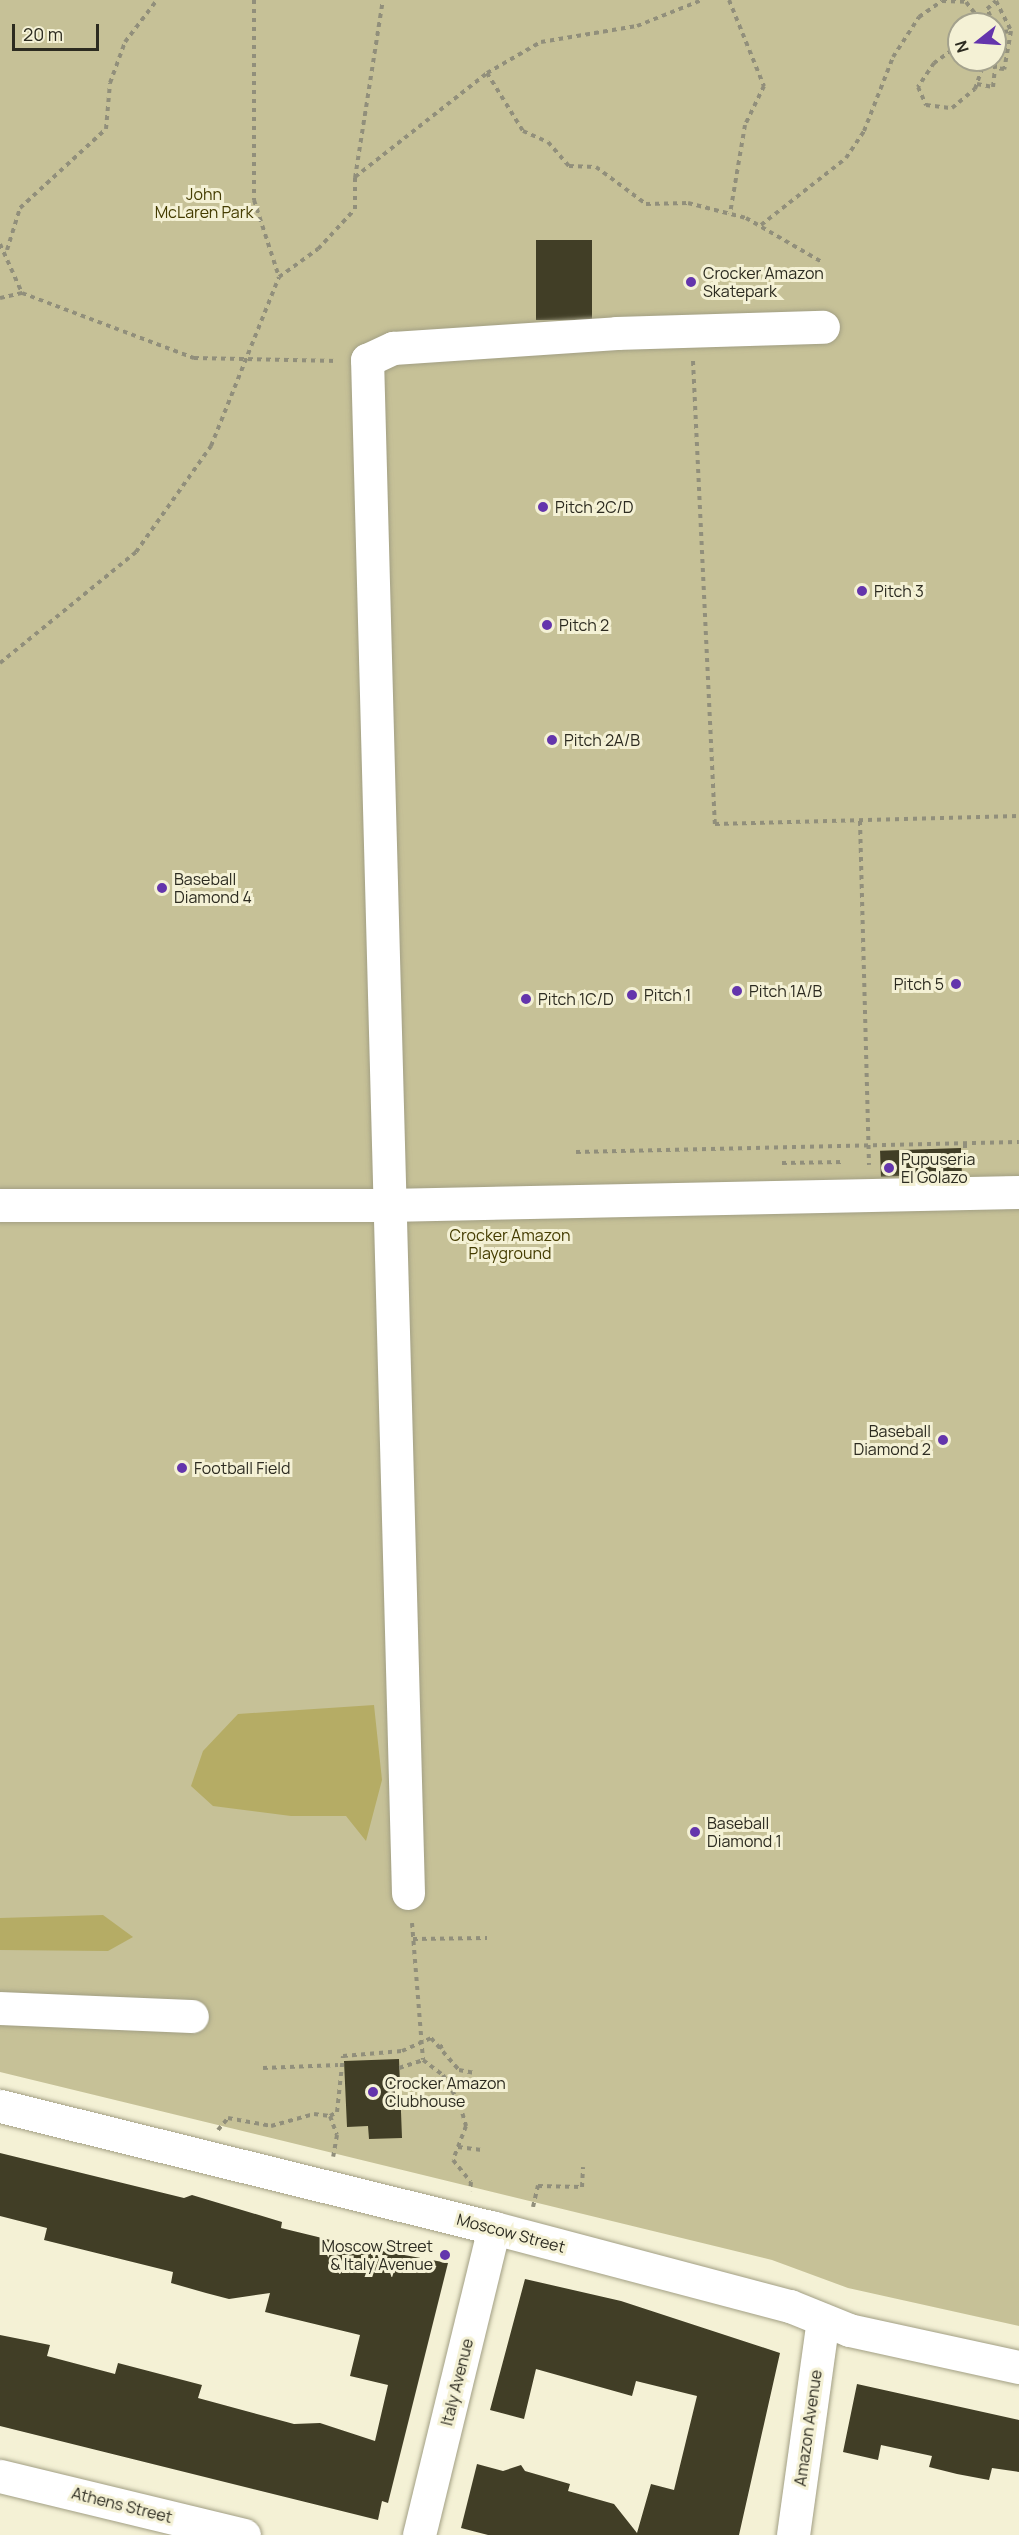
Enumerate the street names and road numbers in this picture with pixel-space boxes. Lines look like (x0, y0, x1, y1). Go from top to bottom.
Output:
street label: Moscow Street (455, 2209, 567, 2257)
street label: Italy Avenue (437, 2336, 477, 2428)
street label: Amazon Avenue (790, 2369, 826, 2487)
street label: Athens Street (70, 2483, 174, 2527)

